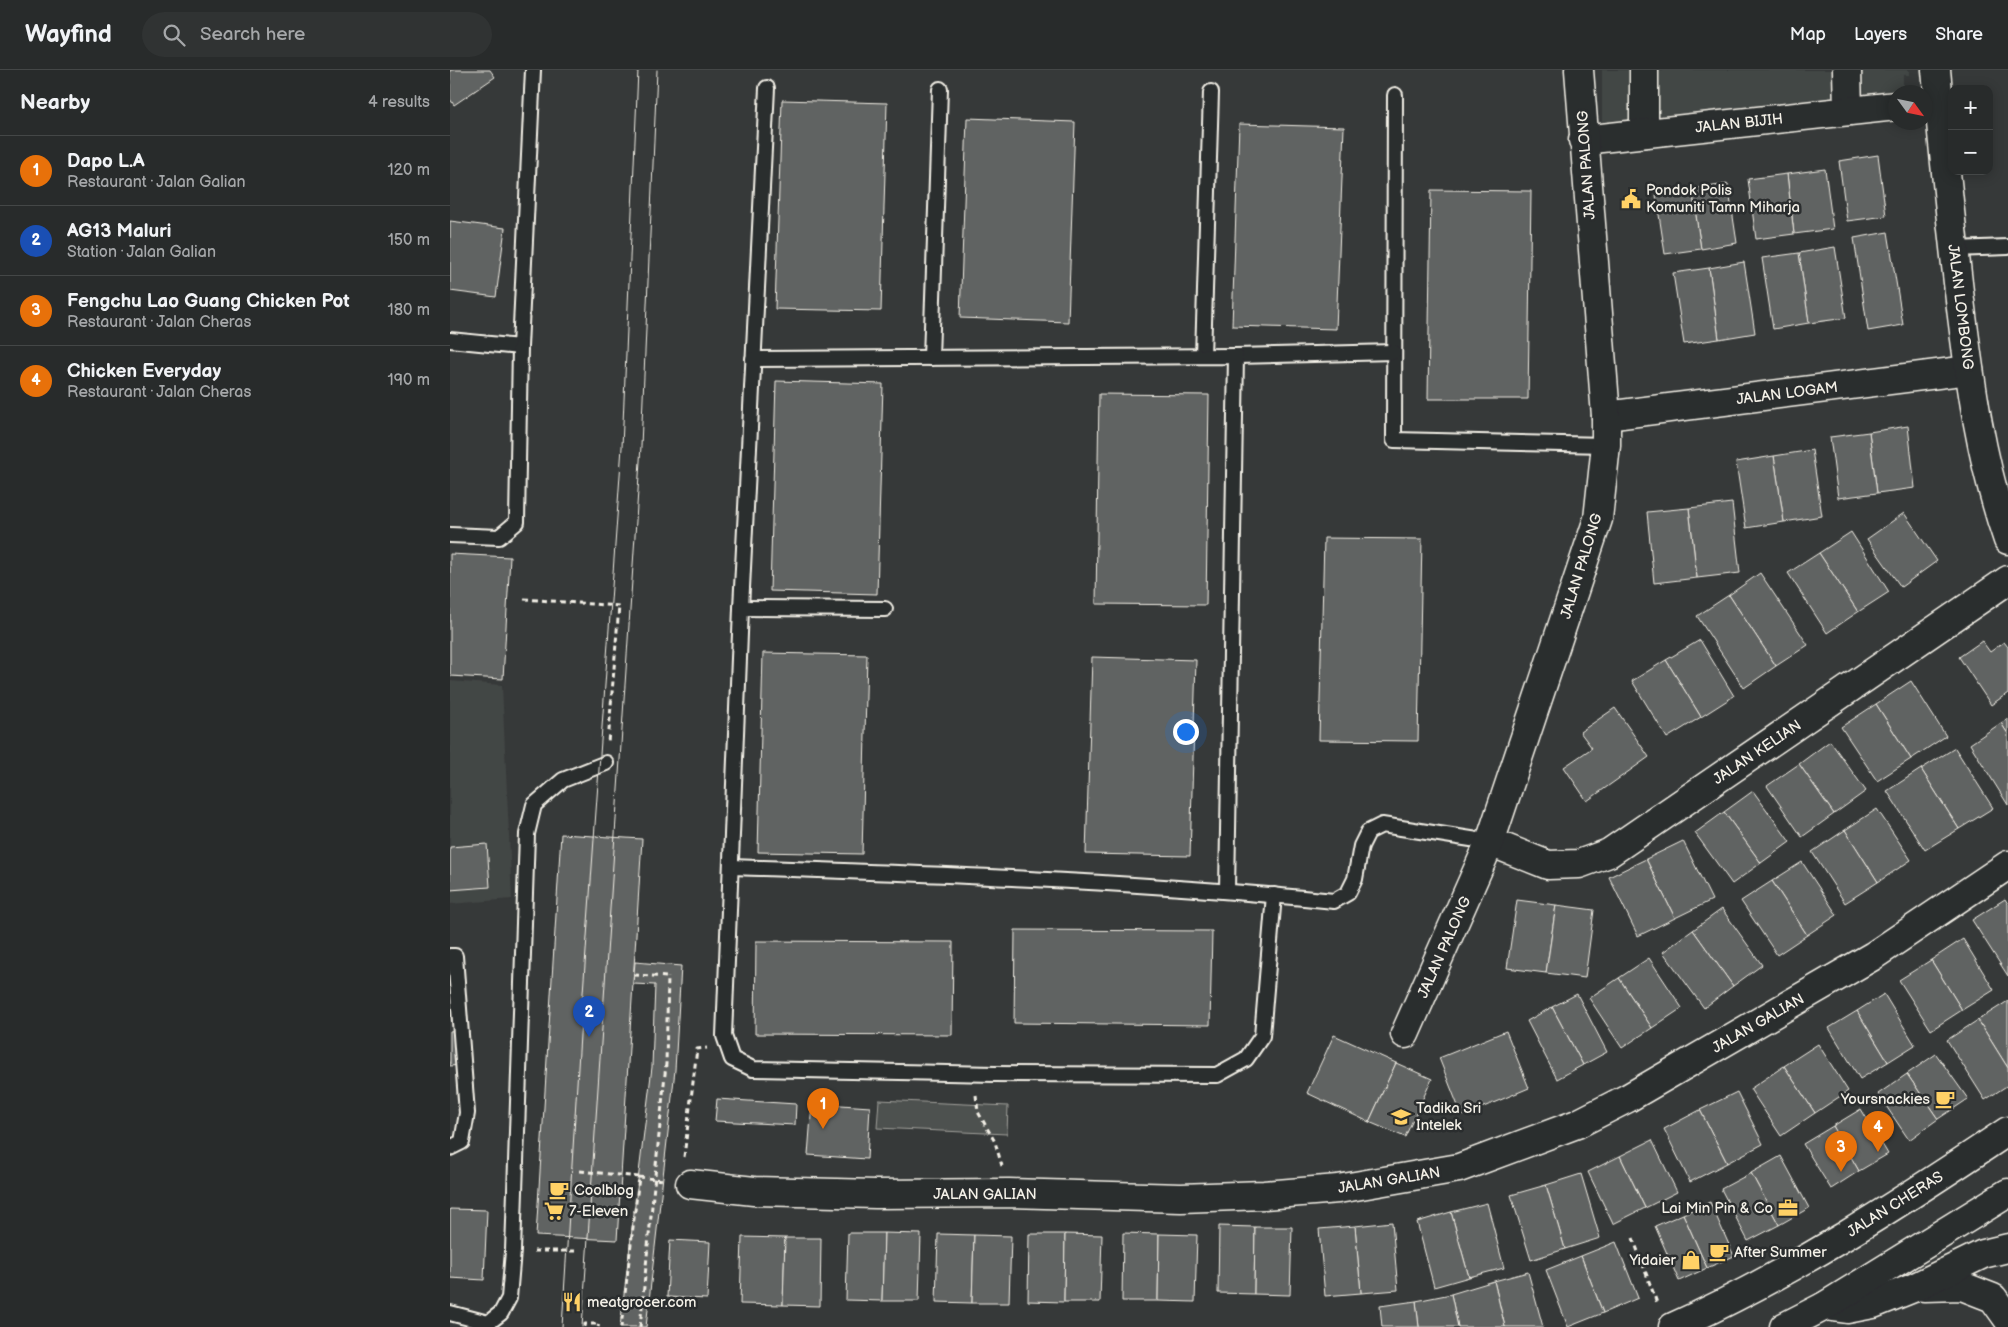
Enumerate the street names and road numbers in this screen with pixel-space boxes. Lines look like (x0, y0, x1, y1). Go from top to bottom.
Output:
street label: JALAN BIJIH (1694, 109, 1784, 138)
street label: JALAN PALONG (1573, 110, 1600, 220)
street label: JALAN LOMBONG (1943, 243, 1978, 371)
street label: JALAN LOGAM (1735, 378, 1839, 409)
street label: JALAN PALONG (1556, 511, 1607, 621)
street label: JALAN KELIAN (1709, 716, 1805, 789)
street label: JALAN PALONG (1414, 893, 1475, 1001)
street label: JALAN GALIAN (1709, 989, 1808, 1058)
street label: JALAN GALIAN (1337, 1163, 1442, 1198)
street label: JALAN CHERAS (1844, 1167, 1947, 1242)
street label: JALAN GALIAN (933, 1185, 1037, 1204)

